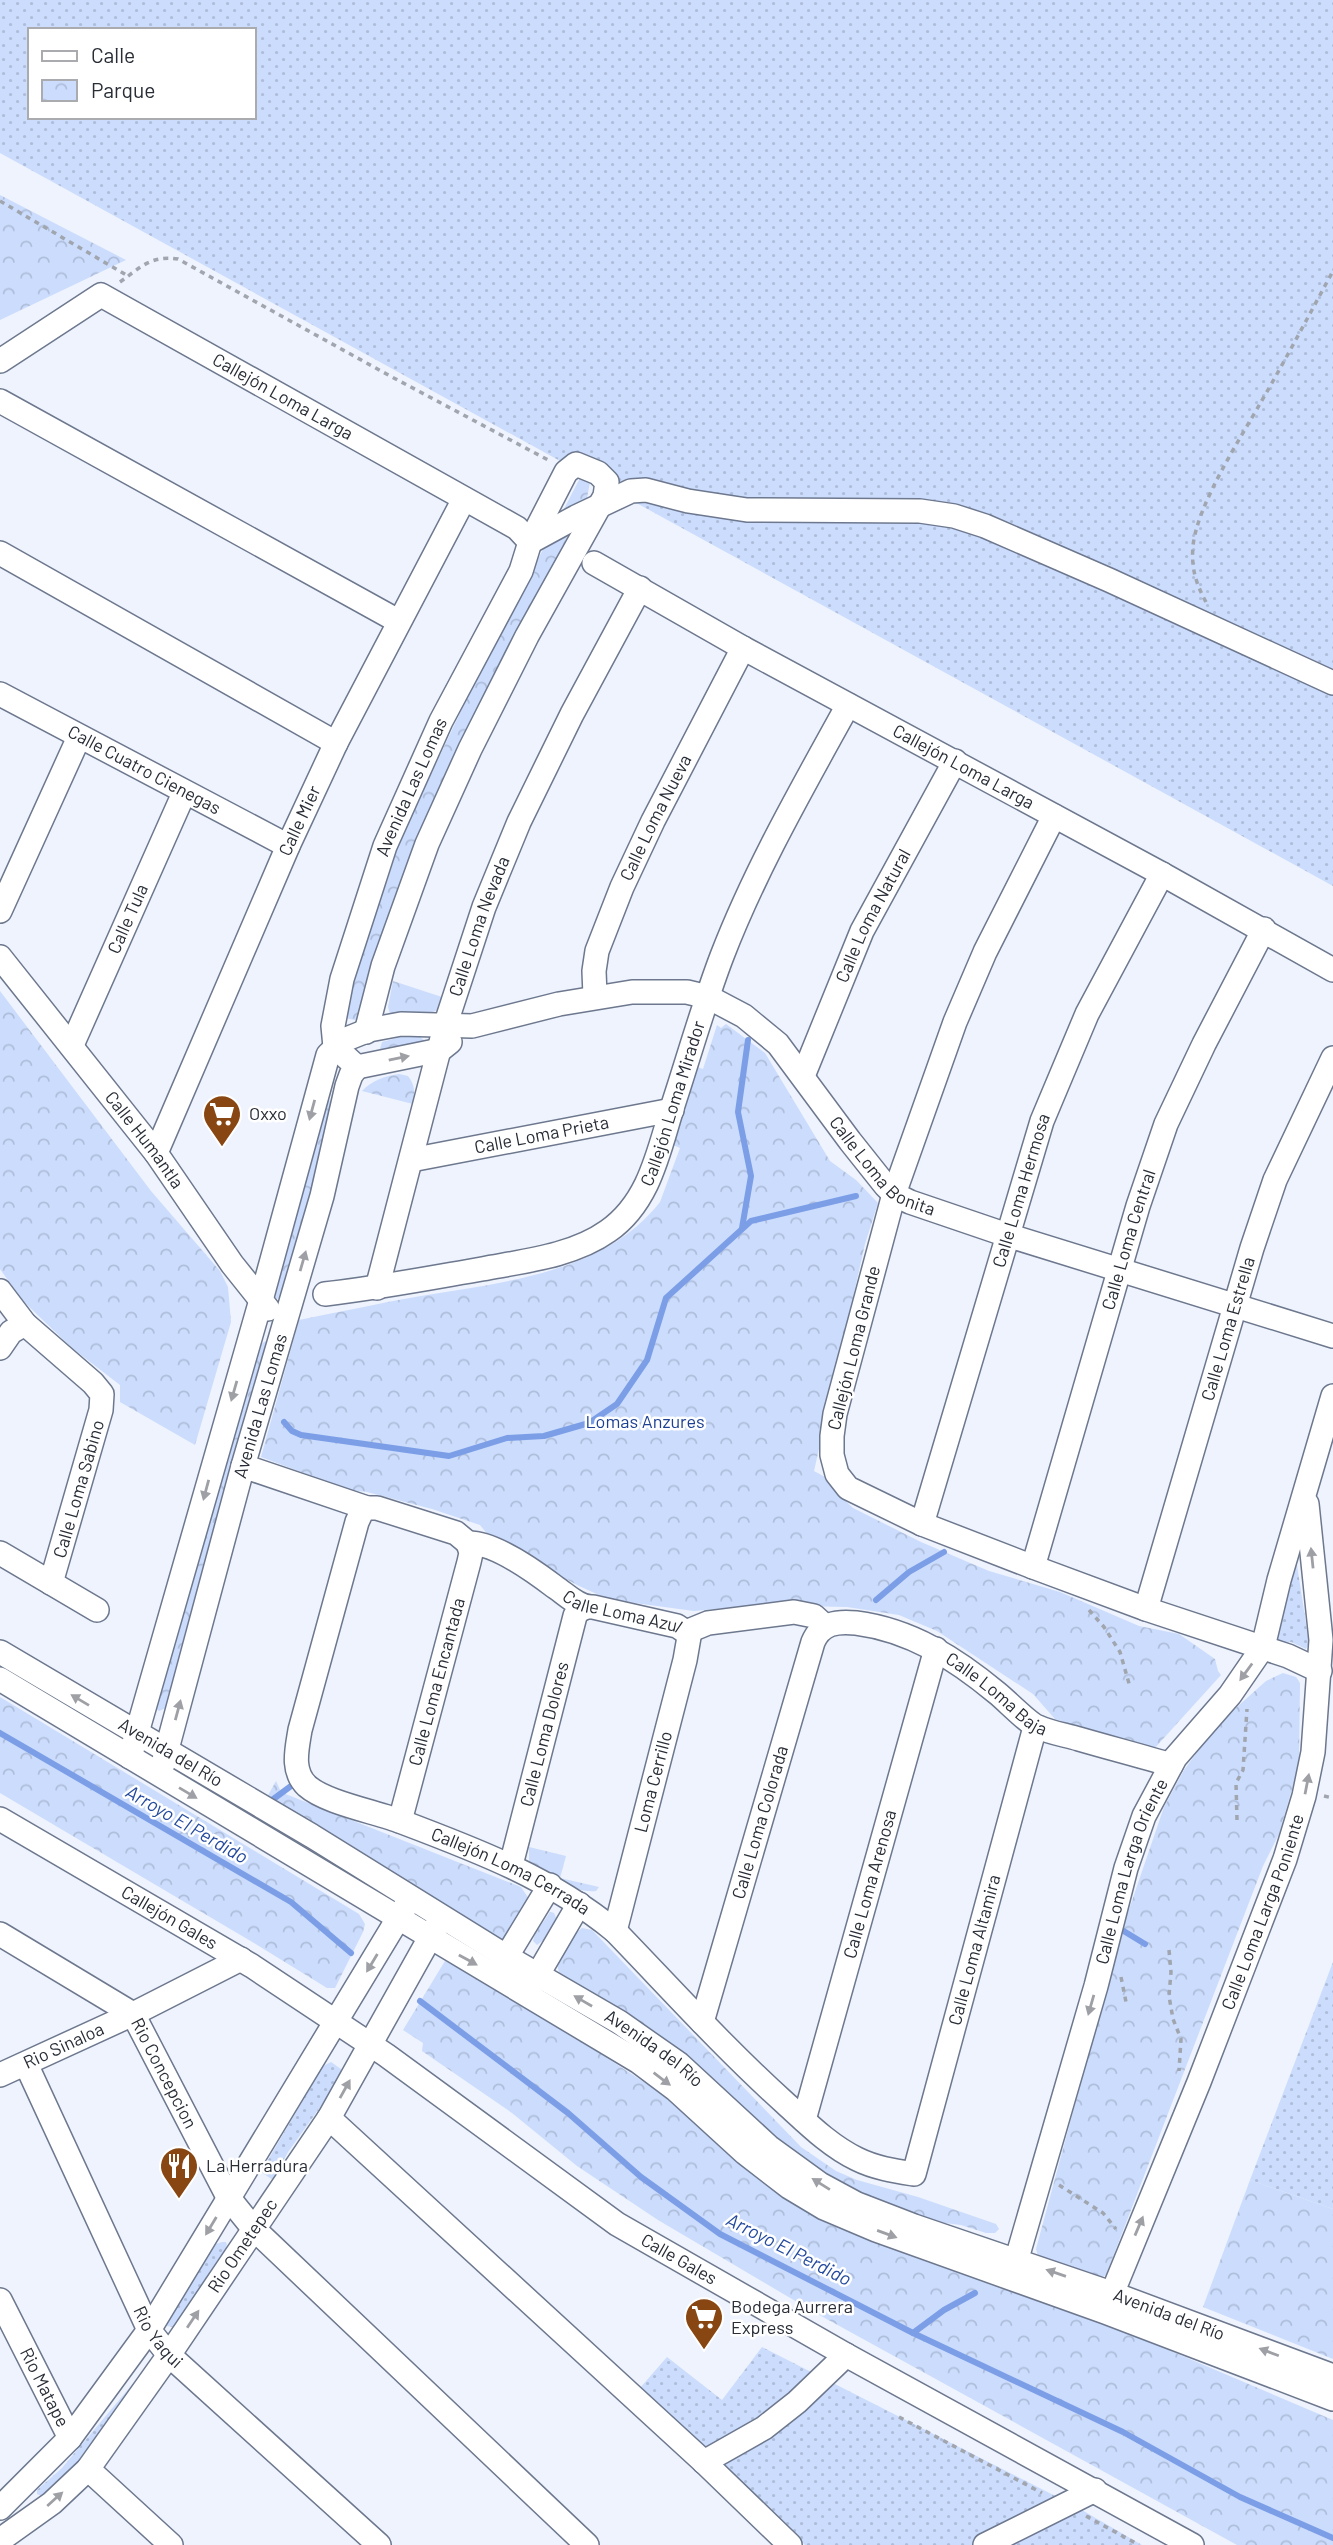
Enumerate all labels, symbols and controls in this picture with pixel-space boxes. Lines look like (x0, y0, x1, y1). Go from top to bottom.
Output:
legend (28, 28, 256, 119)
text: Calle (91, 42, 135, 67)
text: Parque (91, 77, 156, 102)
street label: Callejón Loma Larga (209, 348, 357, 444)
street label: Avenida Las Lomas (370, 714, 451, 859)
street label: Callejón Loma Larga (889, 719, 1039, 813)
street label: Calle Cuatro Cienegas (65, 720, 225, 818)
street label: Calle Loma Nueva (615, 751, 696, 884)
street label: Calle Mier (273, 781, 325, 859)
street label: Calle Loma Natural (830, 845, 915, 986)
street label: Calle Loma Nevada (443, 853, 514, 999)
street label: Calle Tula (102, 880, 152, 957)
street label: Callejón Loma Mirador (635, 1017, 709, 1189)
one-way arrow (388, 1052, 410, 1063)
street label: Calle Humantla (101, 1086, 189, 1192)
supermarket icon: Oxxo (201, 1093, 243, 1148)
one-way arrow (306, 1100, 316, 1121)
place label: Oxxo (249, 1102, 287, 1124)
street label: Calle Loma Prieta (472, 1110, 610, 1158)
street label: Calle Loma Hermosa (987, 1110, 1054, 1270)
street label: Calle Loma Bonita (825, 1111, 938, 1220)
street label: Calle Loma Central (1096, 1166, 1160, 1312)
one-way arrow (299, 1250, 309, 1271)
street label: Calle Loma Estrella (1196, 1254, 1259, 1403)
street label: Callejón Loma Grande (822, 1263, 884, 1432)
street label: Avenida Las Lomas (228, 1331, 291, 1481)
one-way arrow (228, 1380, 239, 1402)
park label: Lomas Anzures (585, 1410, 705, 1432)
street label: Calle Loma Sabino (48, 1417, 108, 1560)
one-way arrow (200, 1480, 210, 1501)
one-way arrow (1307, 1547, 1318, 1569)
street label: Calle Loma Azul (559, 1585, 687, 1637)
street label: Calle Loma Encantada (403, 1595, 469, 1768)
street label: Calle Loma Baja (942, 1647, 1050, 1740)
street label: Calle Loma Dolores (514, 1659, 573, 1809)
one-way arrow (1240, 1663, 1254, 1681)
one-way arrow (70, 1693, 89, 1706)
one-way arrow (173, 1699, 184, 1721)
street label: Avenida del Río (115, 1713, 227, 1791)
street label: Loma Cerrillo (629, 1728, 676, 1835)
street label: Calle Loma Colorada (727, 1743, 792, 1901)
one-way arrow (1301, 1773, 1312, 1795)
street label: Calle Loma Larga Oriente (1090, 1774, 1172, 1967)
water label: Arroyo El Perdido (122, 1779, 252, 1868)
one-way arrow (179, 1787, 198, 1799)
street label: Calle Loma Arenosa (838, 1807, 900, 1961)
street label: Calle Loma Larga Poniente (1216, 1811, 1308, 2013)
street label: Callejón Loma Cerrada (428, 1822, 595, 1919)
street label: Calle Loma Altamira (943, 1872, 1005, 2027)
street label: Callejón Gales (118, 1880, 222, 1954)
one-way arrow (366, 1953, 378, 1973)
one-way arrow (458, 1954, 478, 1966)
one-way arrow (1085, 1994, 1096, 2016)
one-way arrow (573, 1995, 593, 2007)
street label: Avenida del Río (601, 2004, 709, 2091)
street label: Rio Concepcion (127, 2014, 202, 2132)
street label: Rio Sinaloa (19, 2017, 107, 2073)
one-way arrow (652, 2071, 670, 2086)
one-way arrow (339, 2079, 351, 2099)
restaurant icon: La Herradura (158, 2145, 200, 2200)
place label: La Herradura (206, 2154, 308, 2176)
one-way arrow (811, 2177, 831, 2190)
street label: Rio Ometepec (202, 2194, 282, 2297)
water label: Arroyo El Perdido (723, 2207, 855, 2290)
one-way arrow (1133, 2215, 1144, 2236)
one-way arrow (205, 2217, 217, 2236)
street label: Calle Gales (637, 2228, 721, 2289)
one-way arrow (877, 2229, 898, 2240)
one-way arrow (1045, 2267, 1066, 2278)
street label: Avenida del Río (1111, 2283, 1228, 2345)
place label: Bodega Aurrera Express (731, 2295, 853, 2338)
supermarket icon: Bodega Aurrera Express (683, 2296, 725, 2351)
street label: Rio Yaqui (129, 2302, 188, 2372)
one-way arrow (186, 2310, 199, 2329)
street label: Rio Matape (16, 2344, 75, 2430)
one-way arrow (1259, 2347, 1280, 2358)
one-way arrow (46, 2492, 63, 2508)

